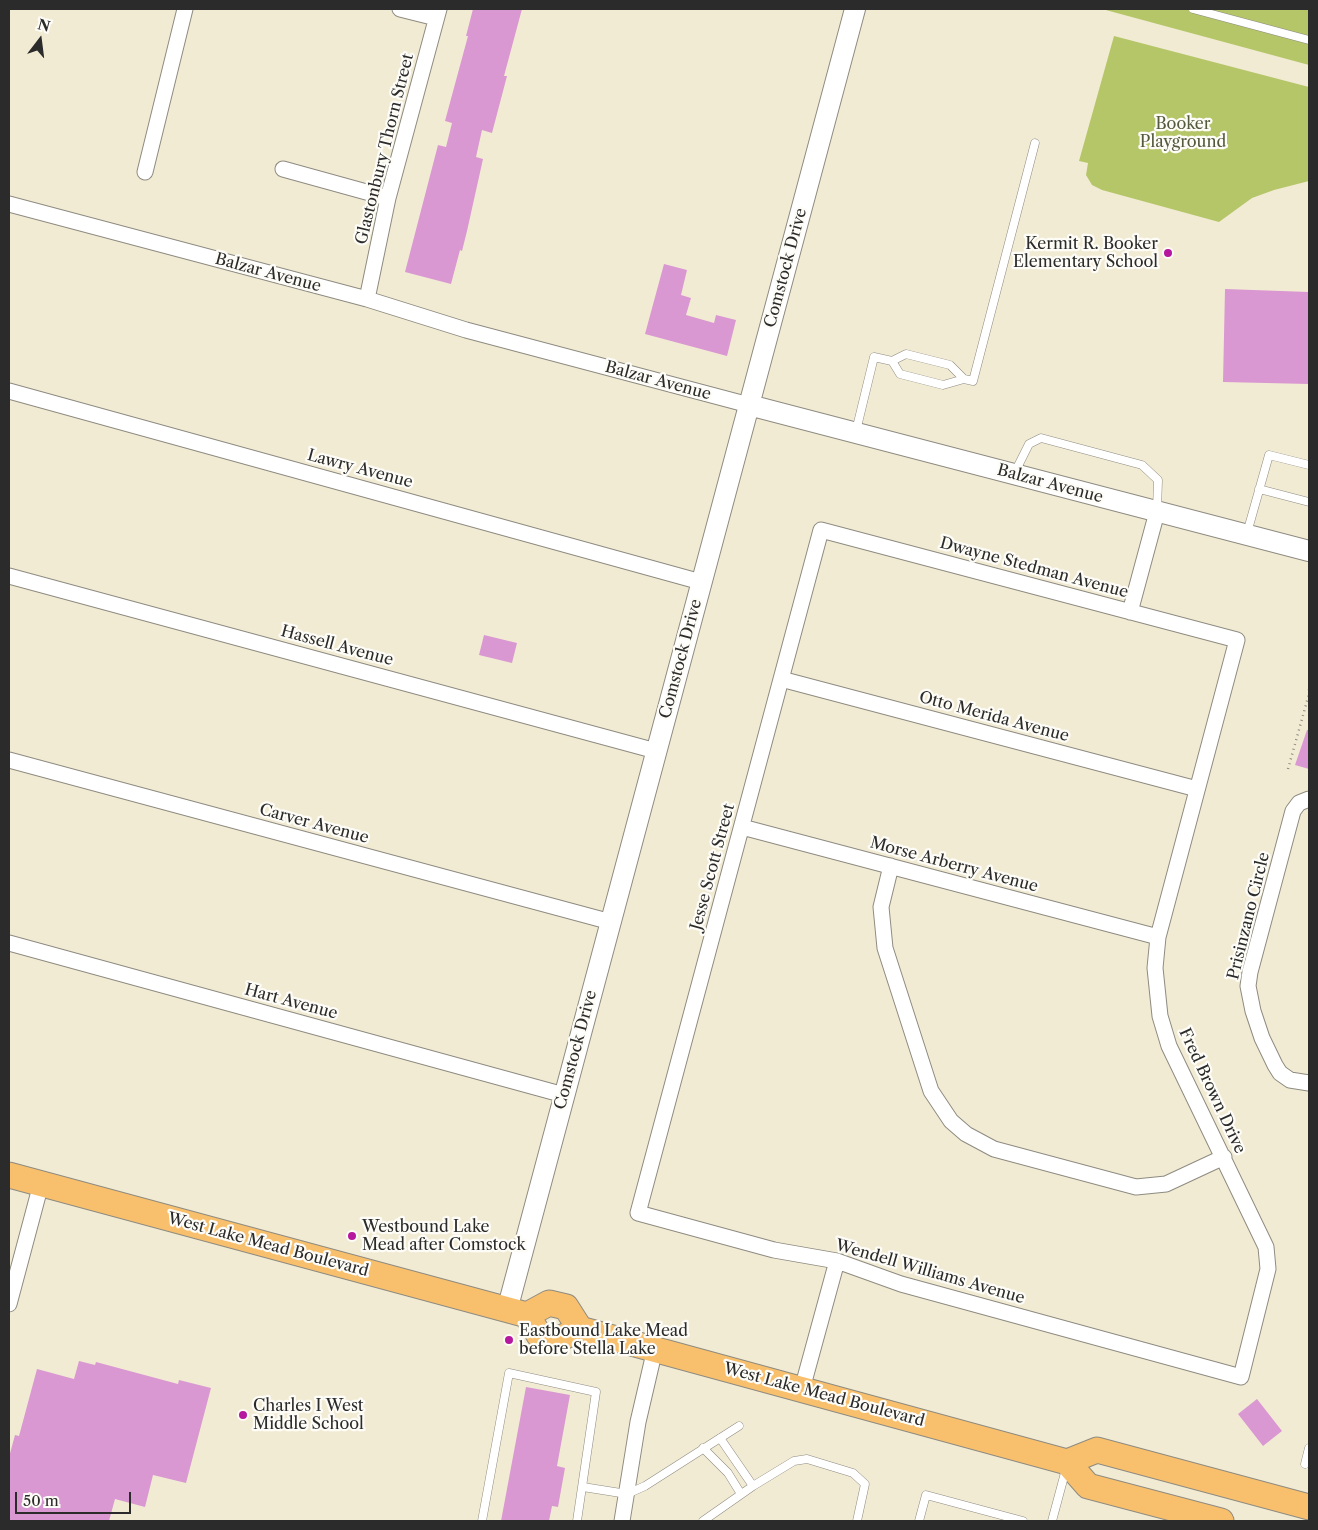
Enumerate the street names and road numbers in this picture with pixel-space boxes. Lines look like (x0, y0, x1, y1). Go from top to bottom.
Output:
street label: Glastonbury Thorn Street (352, 52, 418, 246)
street label: Comstock Drive (761, 206, 811, 330)
street label: Balzar Avenue (213, 250, 323, 296)
street label: Balzar Avenue (603, 358, 713, 404)
street label: Lawry Avenue (305, 446, 415, 492)
street label: Balzar Avenue (995, 461, 1105, 507)
street label: Dwayne Stedman Avenue (938, 534, 1130, 602)
street label: Comstock Drive (656, 597, 706, 721)
street label: Hassell Avenue (279, 622, 395, 670)
street label: Otto Merida Avenue (917, 688, 1071, 746)
street label: Carver Avenue (257, 800, 371, 848)
street label: Jesse Scott Street (687, 802, 739, 932)
street label: Morse Arberry Avenue (868, 833, 1040, 897)
street label: Prisinzano Circle (1224, 850, 1274, 982)
street label: Hart Avenue (242, 980, 340, 1024)
street label: Comstock Drive (551, 988, 601, 1112)
street label: Fred Brown Drive (1175, 1025, 1249, 1157)
street label: West Lake Mead Boulevard (166, 1209, 370, 1281)
street label: Wendell Williams Avenue (833, 1236, 1027, 1308)
street label: West Lake Mead Boulevard (722, 1359, 926, 1431)

